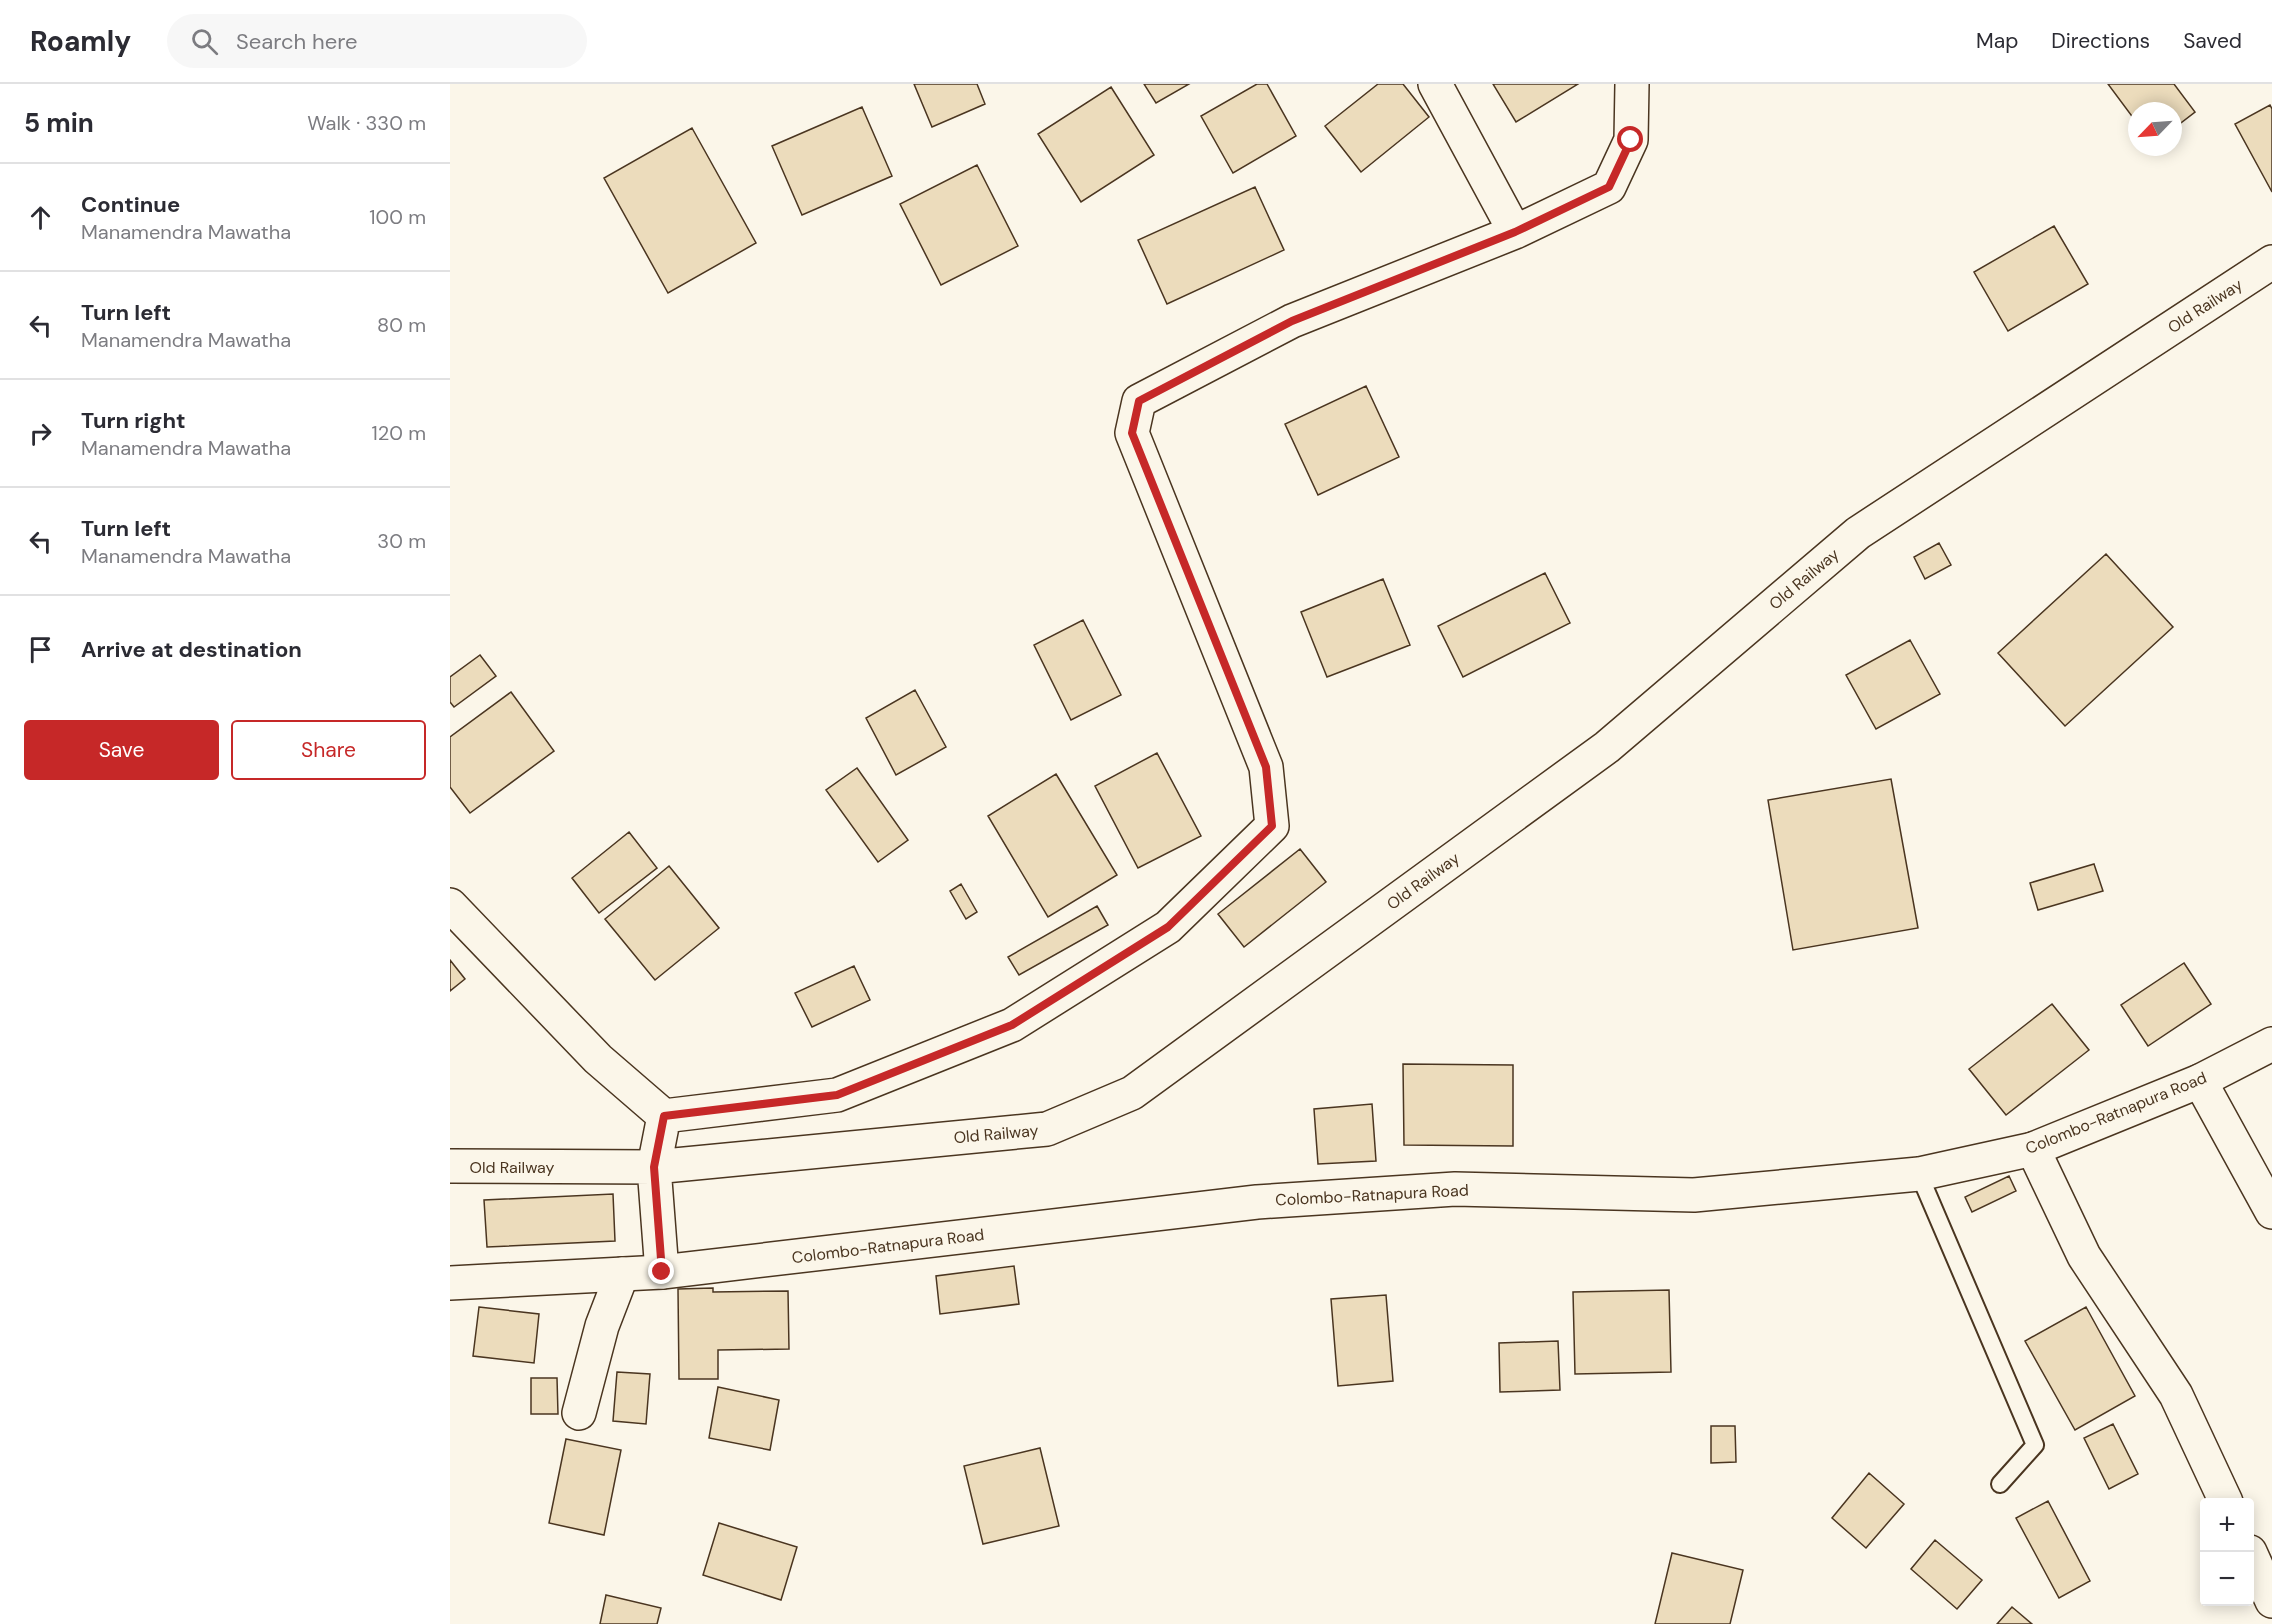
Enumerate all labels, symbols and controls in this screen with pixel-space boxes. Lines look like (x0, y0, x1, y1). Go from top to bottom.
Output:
search box (167, 14, 587, 68)
text: Roamly (30, 23, 131, 60)
icon: search (188, 25, 221, 58)
text: Search here (236, 27, 357, 56)
text: Map (1976, 27, 2018, 55)
text: Directions (2051, 27, 2150, 55)
text: Saved (2183, 27, 2242, 55)
north arrow (2128, 102, 2182, 156)
text: 5 min (24, 106, 94, 140)
text: Walk · 330 m (307, 110, 426, 136)
route start (1617, 126, 1643, 152)
text: Continue (81, 190, 180, 219)
icon: ahead (24, 201, 57, 234)
text: 100 m (369, 204, 426, 230)
text: Manamendra Mawatha (81, 219, 291, 245)
street label: Old Railway (2164, 274, 2246, 338)
text: Turn left (81, 298, 171, 327)
icon: left (24, 309, 57, 342)
text: 80 m (377, 312, 426, 338)
text: Manamendra Mawatha (81, 327, 291, 353)
text: Turn right (81, 406, 186, 435)
icon: right (24, 417, 57, 450)
text: 120 m (372, 420, 426, 446)
text: Manamendra Mawatha (81, 435, 291, 461)
text: Turn left (81, 514, 171, 543)
icon: left (24, 525, 57, 558)
text: 30 m (377, 528, 426, 554)
text: Manamendra Mawatha (81, 543, 291, 569)
street label: Old Railway (1765, 544, 1843, 614)
icon: arrive (24, 633, 57, 666)
text: Arrive at destination (81, 635, 302, 664)
button: Save (24, 720, 219, 780)
button: Share (231, 720, 426, 780)
street label: Old Railway (1382, 847, 1464, 914)
street label: Colombo-Ratnapura Road (2022, 1067, 2210, 1159)
street label: Old Railway (953, 1120, 1039, 1148)
street label: Old Railway (470, 1157, 555, 1178)
street label: Colombo-Ratnapura Road (1275, 1179, 1469, 1211)
street label: Colombo-Ratnapura Road (791, 1224, 985, 1268)
route end (648, 1258, 674, 1284)
map controls (2200, 1498, 2254, 1606)
button: + (2200, 1498, 2254, 1552)
button: − (2200, 1552, 2254, 1606)

